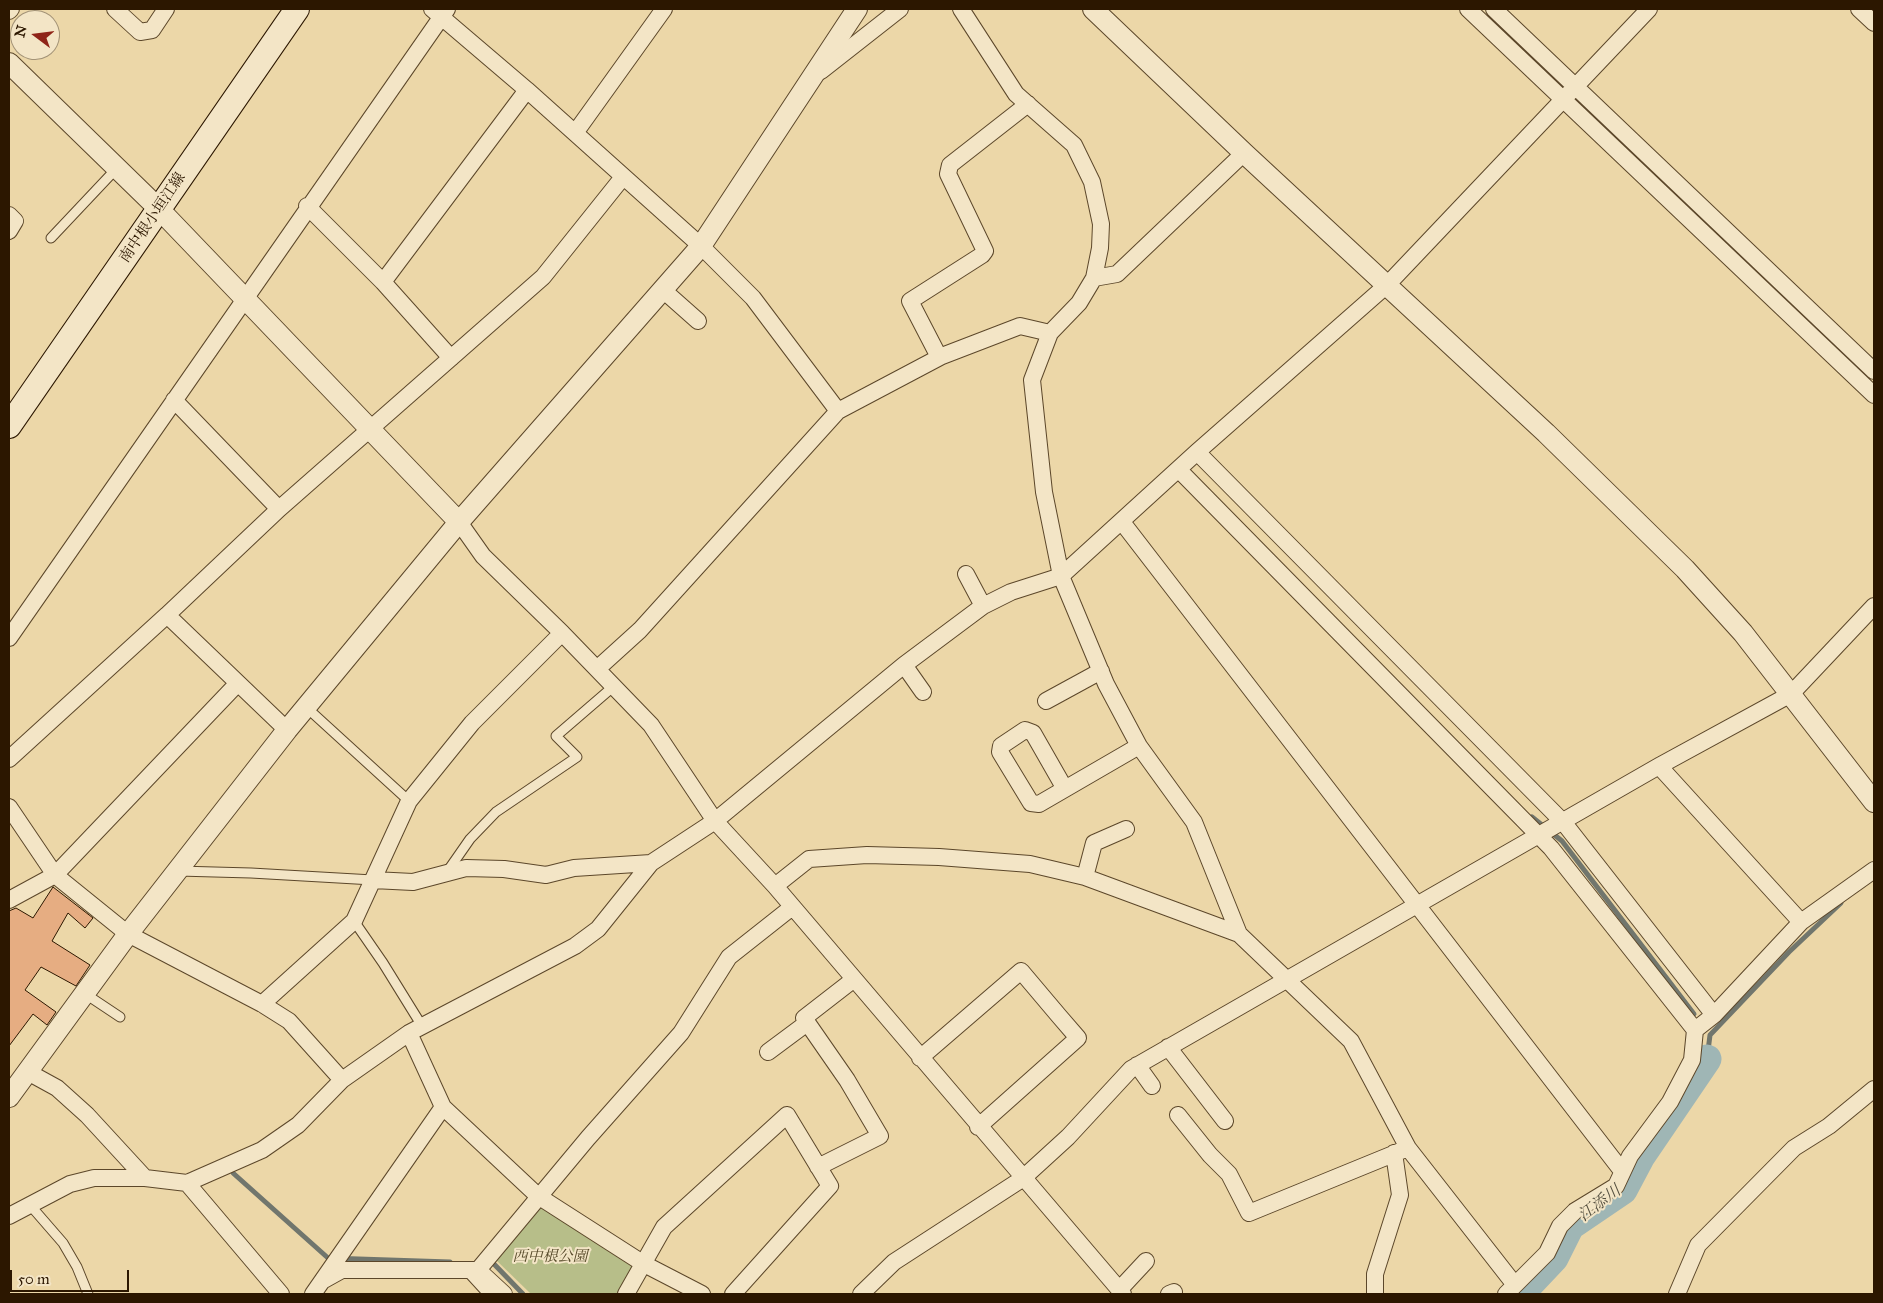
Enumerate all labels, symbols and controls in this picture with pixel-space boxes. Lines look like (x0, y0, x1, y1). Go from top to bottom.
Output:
north arrow (10, 10, 60, 60)
text: N (11, 23, 31, 39)
street label: 南中根小垣江線 (116, 169, 190, 267)
water label: 江添川 (1575, 1182, 1625, 1226)
park label: 西中根公園 (513, 1248, 587, 1266)
scale bar (12, 1260, 131, 1292)
text: 50 m (18, 1270, 50, 1288)

